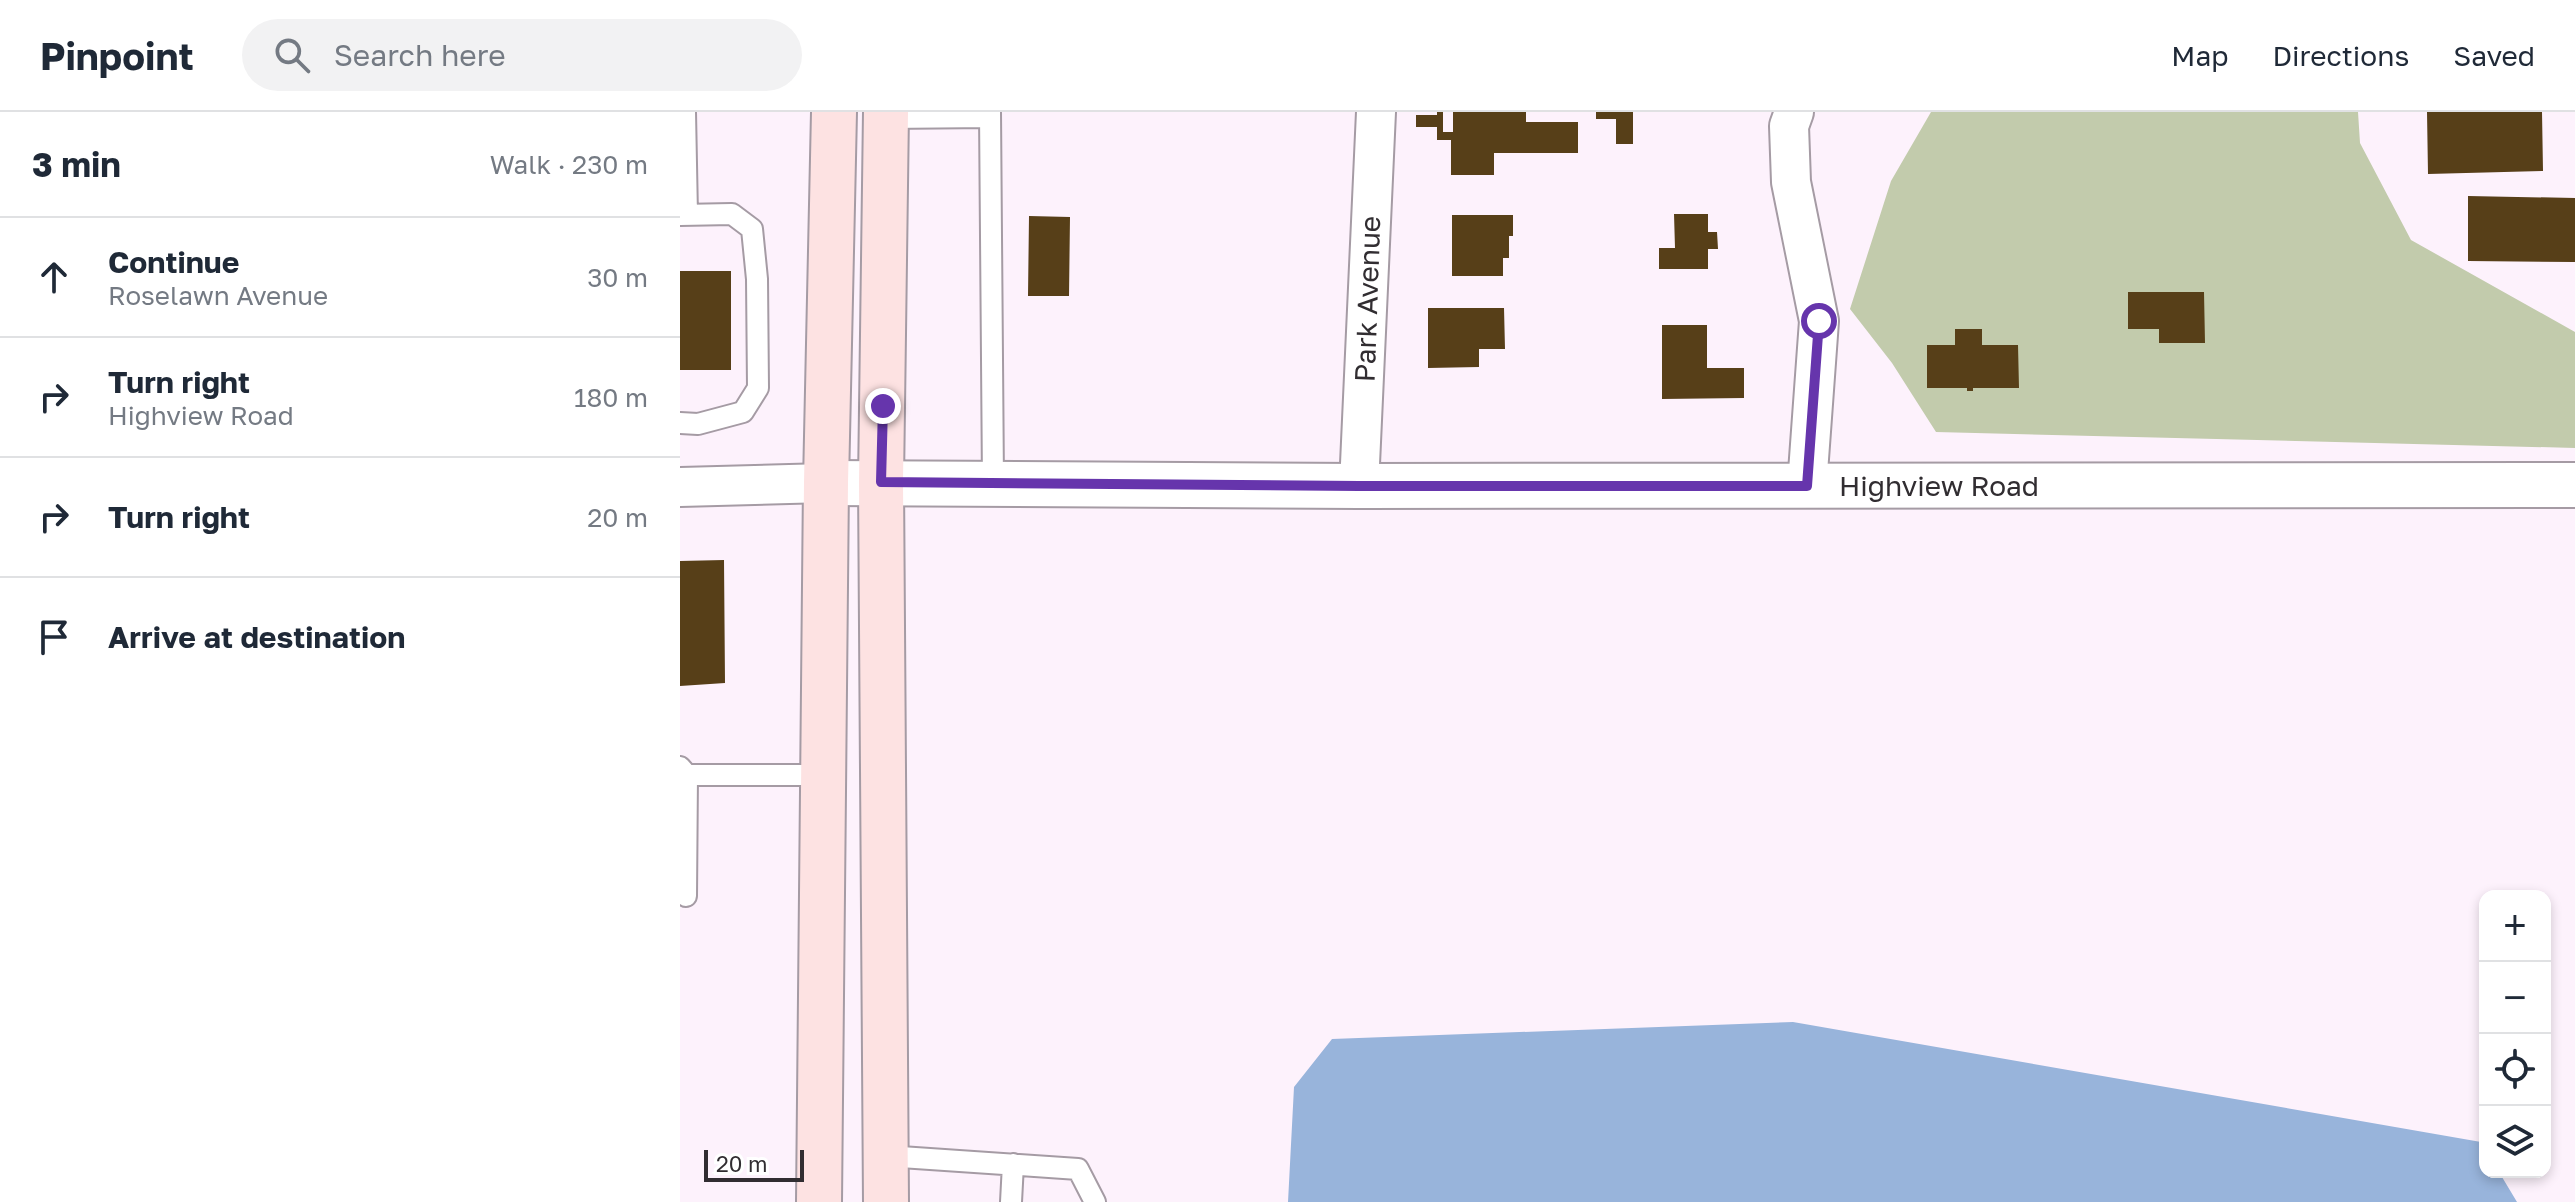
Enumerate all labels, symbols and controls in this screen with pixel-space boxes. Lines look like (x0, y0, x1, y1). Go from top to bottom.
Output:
search box (242, 19, 802, 91)
text: Pinpoint (40, 33, 194, 78)
icon: search (270, 33, 314, 77)
text: Search here (334, 37, 506, 73)
text: Map (2171, 39, 2228, 72)
text: Directions (2272, 39, 2409, 72)
text: Saved (2453, 39, 2535, 72)
text: 3 min (32, 144, 121, 184)
text: Walk · 230 m (490, 149, 648, 180)
street label: Park Avenue (1348, 215, 1386, 383)
text: Continue (108, 244, 239, 280)
icon: ahead (32, 255, 76, 299)
text: 30 m (587, 262, 648, 293)
text: Roselawn Avenue (108, 280, 328, 311)
route start (1801, 303, 1837, 339)
text: Turn right (108, 364, 250, 400)
icon: right (32, 375, 76, 419)
text: 180 m (574, 382, 648, 413)
route end (865, 388, 901, 424)
text: Highview Road (108, 400, 294, 431)
street label: Highview Road (1839, 469, 2039, 502)
icon: right (32, 495, 76, 539)
text: Turn right (108, 499, 250, 535)
text: 20 m (587, 502, 648, 533)
icon: arrive (32, 615, 76, 659)
text: Arrive at destination (108, 619, 405, 655)
map controls (2479, 890, 2551, 1178)
button: + (2479, 890, 2551, 962)
button: − (2479, 962, 2551, 1034)
button: locate (2479, 1034, 2551, 1106)
button: layers (2479, 1106, 2551, 1178)
scale bar (704, 1146, 804, 1182)
text: 20 m (716, 1150, 767, 1177)

